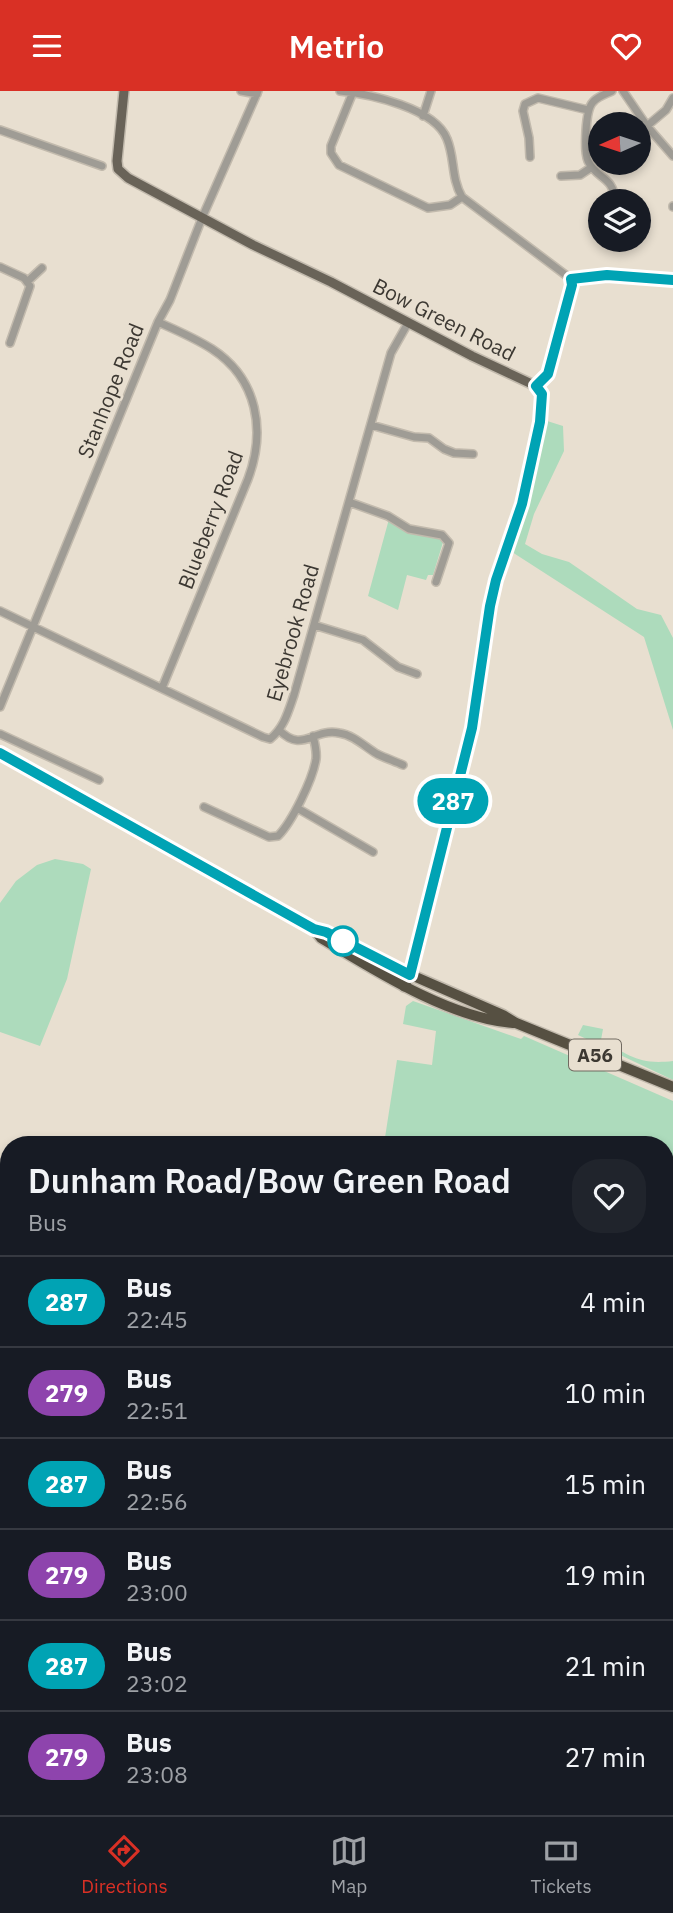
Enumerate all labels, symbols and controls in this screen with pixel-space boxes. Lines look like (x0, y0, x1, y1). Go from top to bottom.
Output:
text: Metrio (289, 25, 384, 67)
icon: menu (28, 27, 66, 65)
icon: heart (607, 27, 645, 65)
north arrow (588, 112, 651, 175)
map controls (588, 112, 651, 252)
button: layers (588, 189, 651, 252)
street label: Bow Green Road (368, 271, 521, 367)
street label: Stanhope Road (70, 319, 150, 462)
street label: Blueberry Road (171, 447, 249, 593)
street label: Eyebrook Road (259, 561, 325, 705)
line badge: 287 (413, 778, 493, 824)
text: 287 (431, 785, 475, 817)
unlabelled marker (328, 926, 358, 956)
road number: A56 (569, 1039, 621, 1071)
text: Dunham Road/Bow Green Road (28, 1159, 511, 1202)
button: heart (572, 1159, 646, 1233)
text: Bus (28, 1207, 67, 1237)
text: Bus (126, 1270, 172, 1304)
text: 4 min (580, 1285, 646, 1319)
text: 287 (45, 1286, 88, 1318)
text: 22:45 (126, 1304, 188, 1334)
text: Bus (126, 1361, 172, 1395)
text: 10 min (565, 1376, 646, 1410)
text: 279 (45, 1377, 88, 1409)
text: 22:51 (126, 1395, 188, 1425)
text: Bus (126, 1452, 172, 1486)
text: 15 min (565, 1467, 646, 1501)
text: 287 (45, 1468, 88, 1500)
text: 22:56 (126, 1486, 188, 1516)
text: Bus (126, 1543, 172, 1577)
text: 19 min (565, 1558, 646, 1592)
text: 279 (45, 1559, 88, 1591)
text: 23:00 (126, 1577, 188, 1607)
text: Bus (126, 1634, 172, 1668)
text: 21 min (565, 1649, 646, 1683)
text: 287 (45, 1650, 88, 1682)
text: 23:02 (126, 1668, 188, 1698)
text: Bus (126, 1725, 172, 1759)
text: 27 min (565, 1740, 646, 1774)
text: 279 (45, 1741, 88, 1773)
text: 23:08 (126, 1759, 188, 1789)
tab: Directions (81, 1832, 168, 1898)
tab: Map (330, 1832, 368, 1898)
tab: Tickets (531, 1832, 592, 1898)

